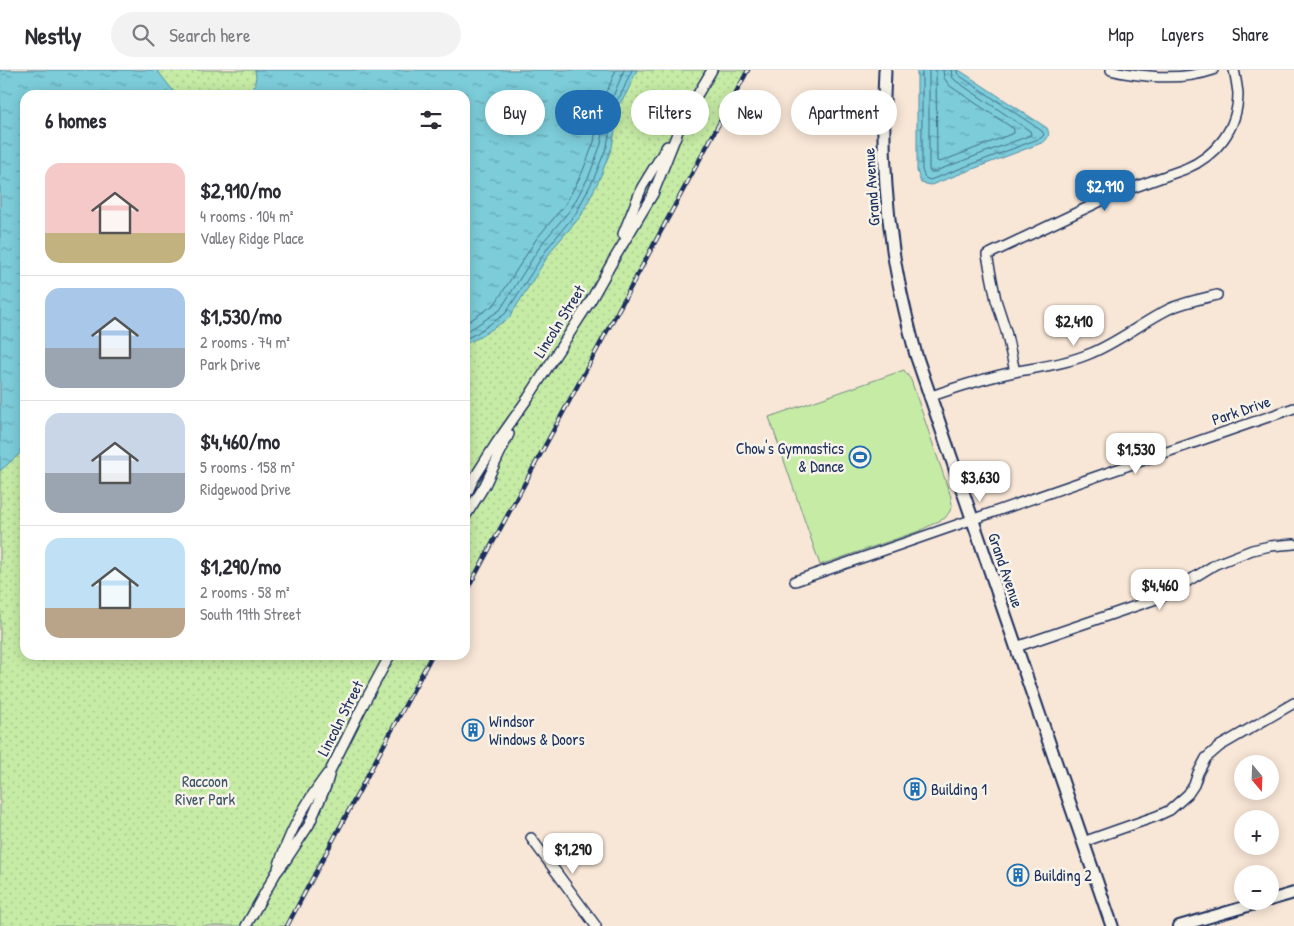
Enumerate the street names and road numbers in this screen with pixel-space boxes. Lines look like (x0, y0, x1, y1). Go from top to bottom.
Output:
street label: Grand Avenue (857, 147, 885, 227)
street label: Lincoln Street (528, 280, 590, 362)
street label: Park Drive (1209, 390, 1274, 430)
street label: Grand Avenue (983, 530, 1029, 611)
street label: Lincoln Street (312, 676, 369, 759)

